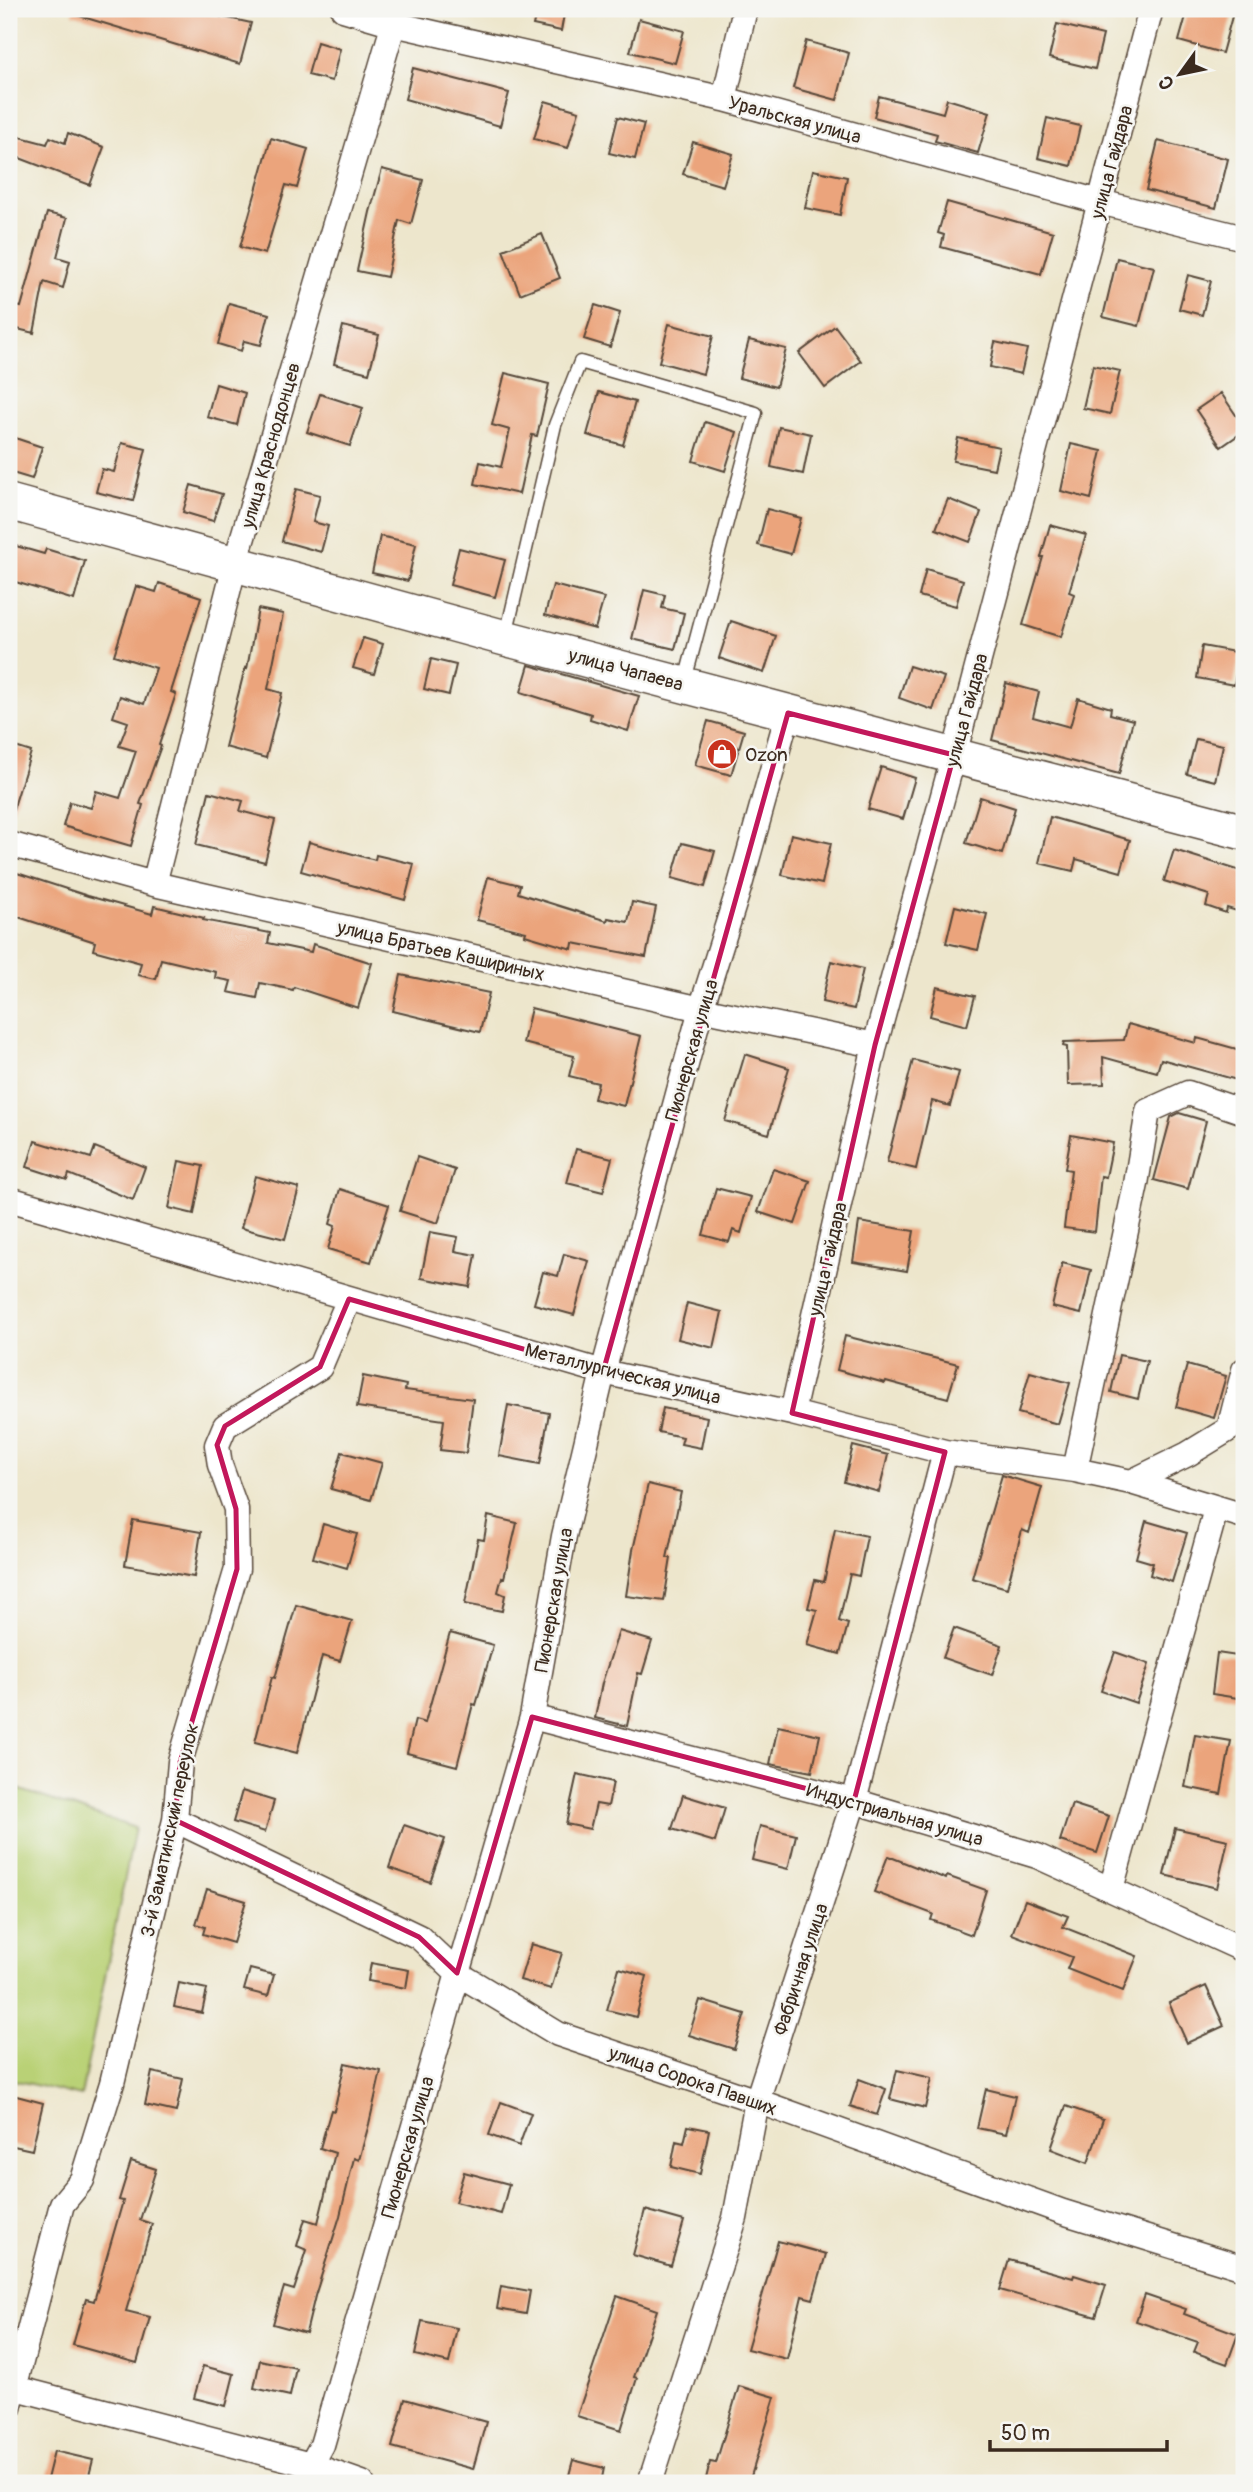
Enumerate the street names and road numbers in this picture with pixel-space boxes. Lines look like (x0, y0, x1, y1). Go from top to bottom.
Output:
street label: Уральская улица (726, 91, 864, 149)
street label: улица Гайдара (1085, 103, 1139, 223)
street label: улица Краснодонцев (236, 360, 306, 532)
street label: улица Чапаева (565, 643, 686, 697)
street label: улица Гайдара (940, 651, 994, 771)
street label: улица Братьев Кашириных (334, 915, 547, 987)
street label: Пионерская улица (660, 976, 724, 1124)
street label: улица Гайдара (803, 1200, 853, 1320)
street label: Металлургическая улица (522, 1338, 723, 1410)
street label: Пионерская улица (529, 1526, 579, 1674)
street label: 3-й Заматинский переулок (136, 1721, 204, 1939)
street label: Индустриальная улица (804, 1778, 986, 1852)
street label: Фабричная улица (768, 1900, 834, 2038)
street label: улица Сорока Павших (604, 2041, 780, 2121)
street label: Пионерская улица (376, 2073, 440, 2221)

